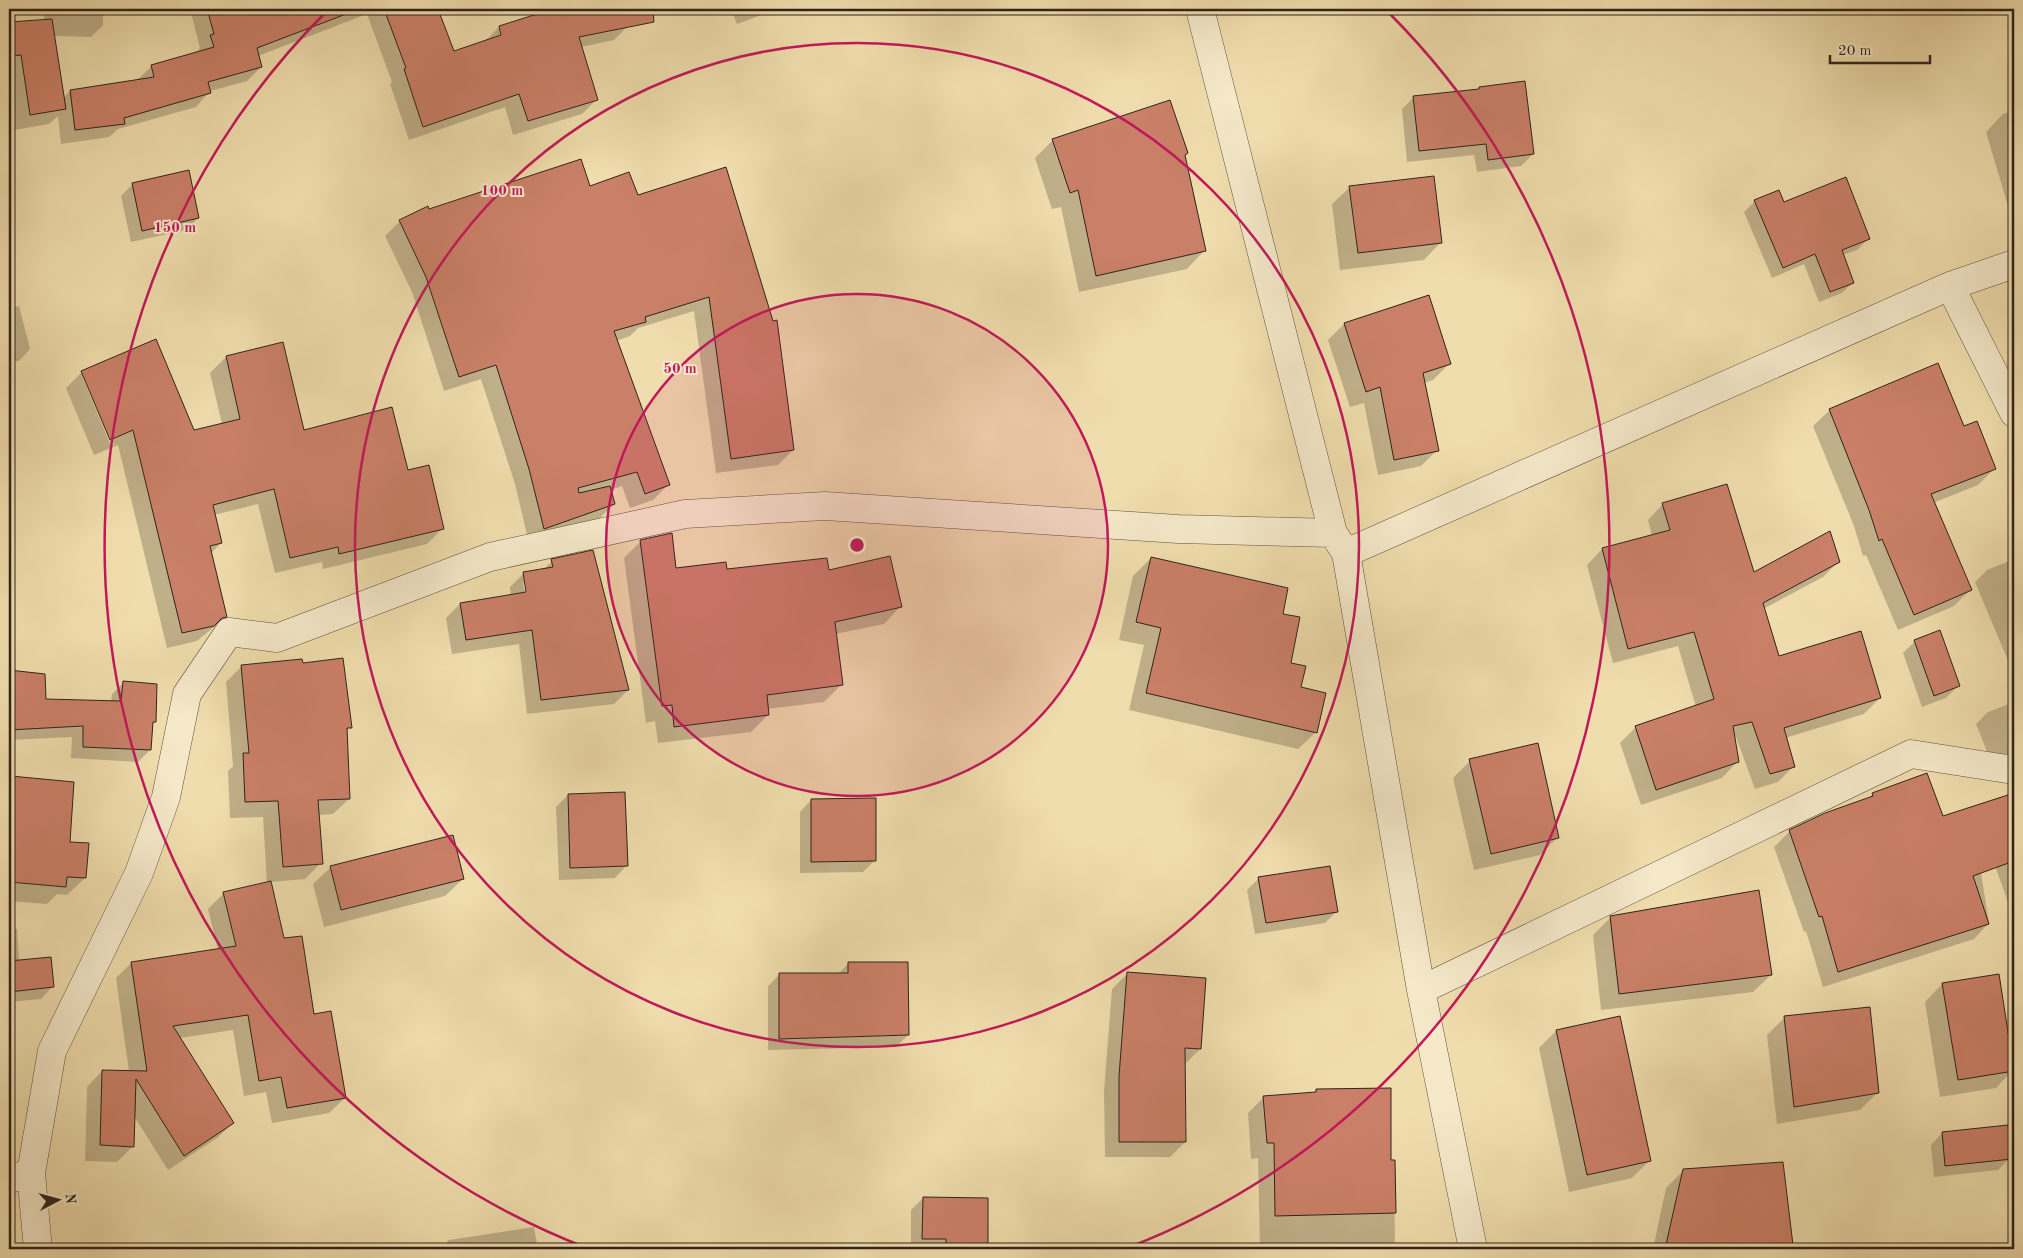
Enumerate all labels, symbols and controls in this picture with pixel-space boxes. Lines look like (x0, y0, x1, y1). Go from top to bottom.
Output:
scale bar (1830, 32, 1930, 64)
text: 20 m (1838, 44, 1872, 59)
text: 100 m (481, 184, 523, 199)
text: 150 m (154, 221, 196, 236)
text: 50 m (663, 362, 697, 377)
centre of rings (848, 536, 866, 554)
north arrow (32, 1176, 82, 1226)
text: N (62, 1193, 77, 1205)

